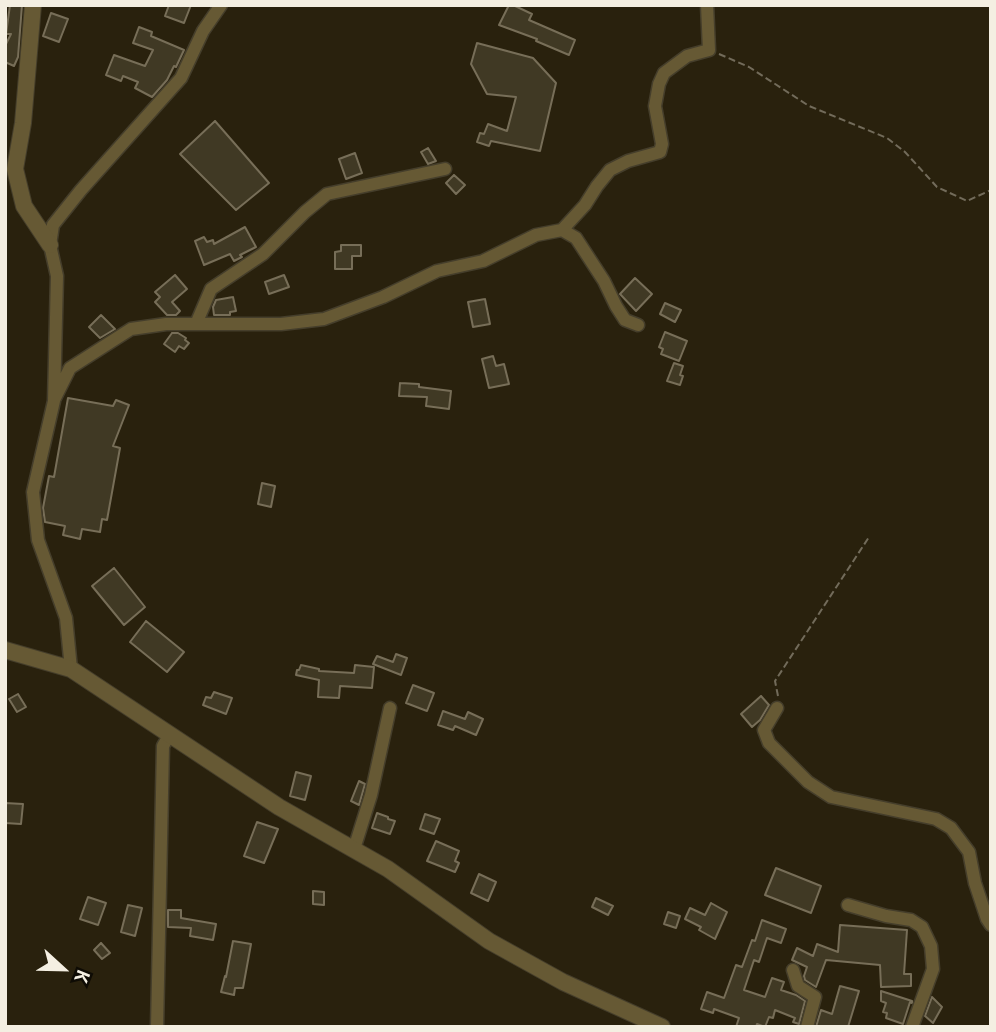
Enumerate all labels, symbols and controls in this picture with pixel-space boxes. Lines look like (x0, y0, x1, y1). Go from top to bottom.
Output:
north arrow (28, 934, 98, 1004)
text: K (69, 967, 96, 987)

